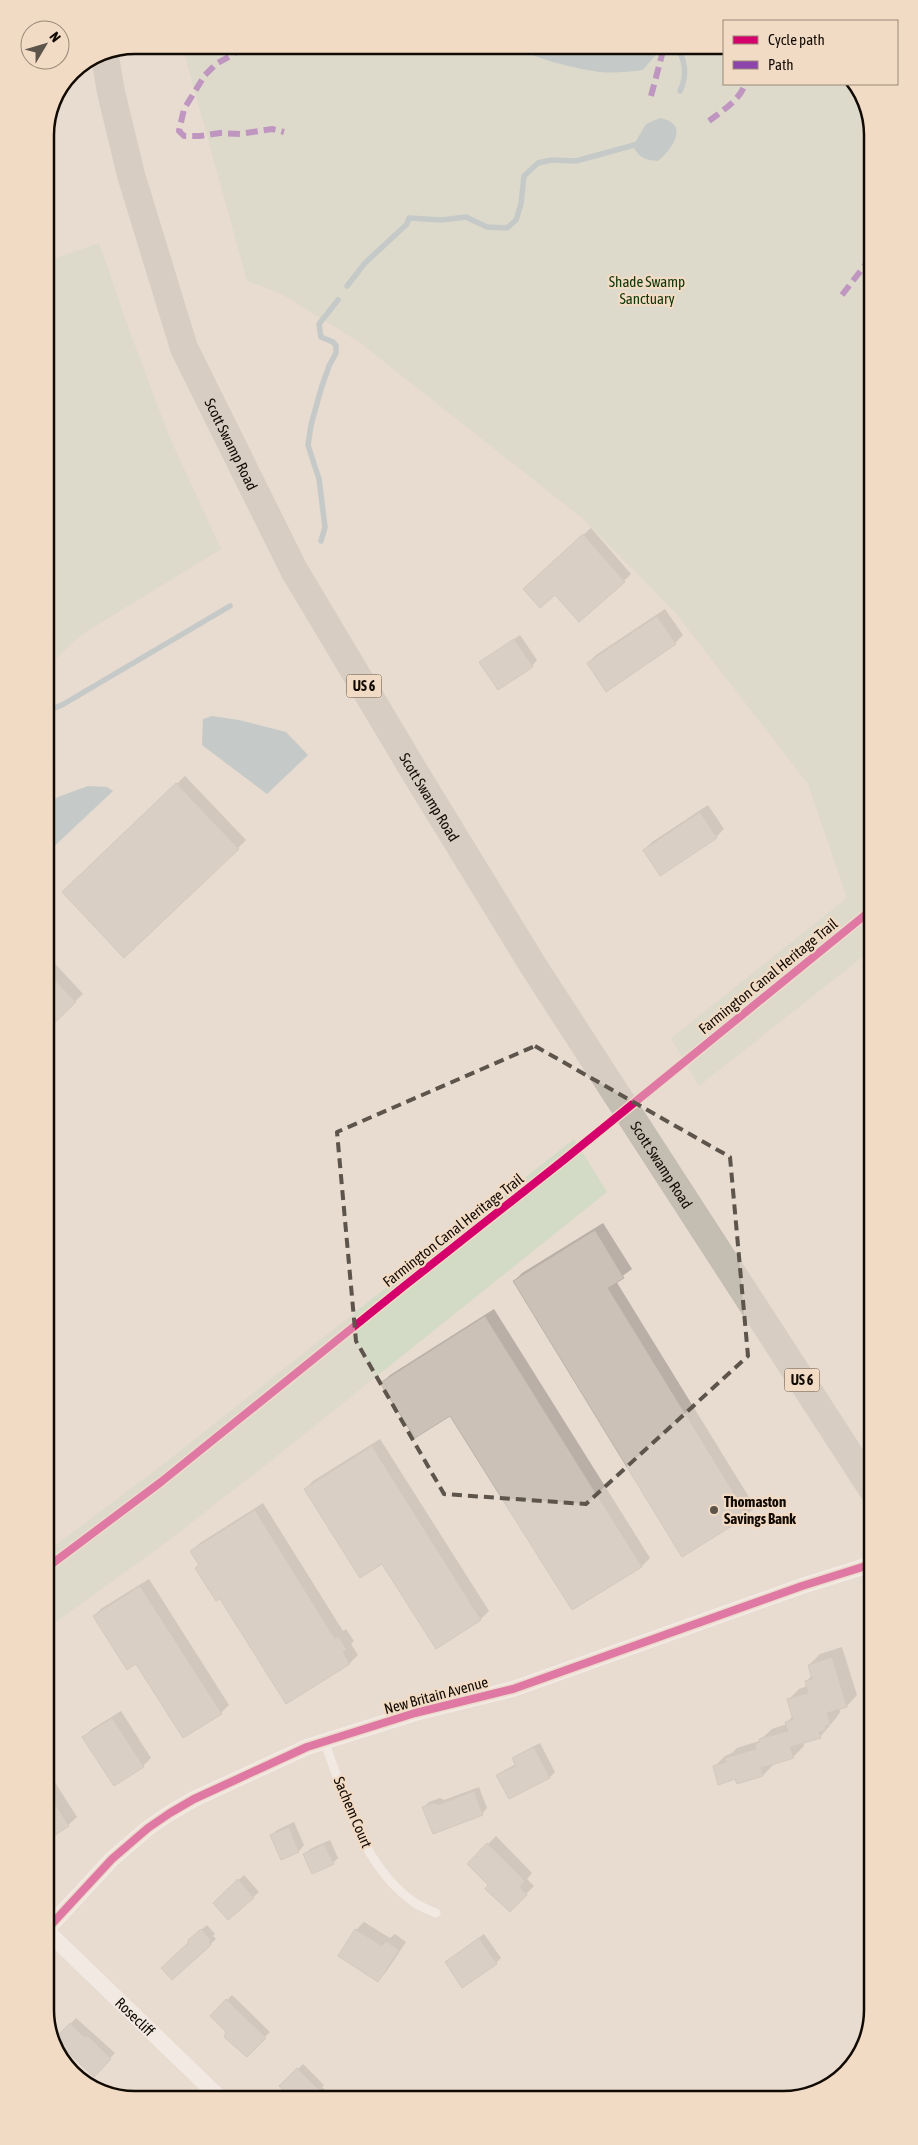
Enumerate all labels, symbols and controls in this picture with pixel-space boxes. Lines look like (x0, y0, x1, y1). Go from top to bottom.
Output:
north arrow (20, 20, 70, 70)
legend (723, 20, 898, 85)
text: N (46, 29, 64, 45)
text: Cycle path (768, 31, 825, 48)
text: Path (768, 56, 794, 73)
park label: Shade Swamp Sanctuary (609, 273, 685, 307)
street label: Scott Swamp Road (202, 395, 261, 493)
road number: US 6 (346, 674, 382, 698)
street label: Scott Swamp Road (397, 750, 463, 844)
street label: Farmington Canal Heritage Trail (695, 915, 841, 1037)
street label: Scott Swamp Road (628, 1118, 696, 1211)
street label: Farmington Canal Heritage Trail (379, 1170, 527, 1290)
road number: US 6 (784, 1368, 820, 1392)
place label: Thomaston Savings Bank (724, 1493, 796, 1527)
marker: Thomaston Savings Bank (708, 1504, 720, 1516)
street label: New Britain Avenue (382, 1673, 490, 1717)
street label: Sachem Court (330, 1774, 376, 1850)
street label: Rosecliff (112, 1994, 158, 2039)

